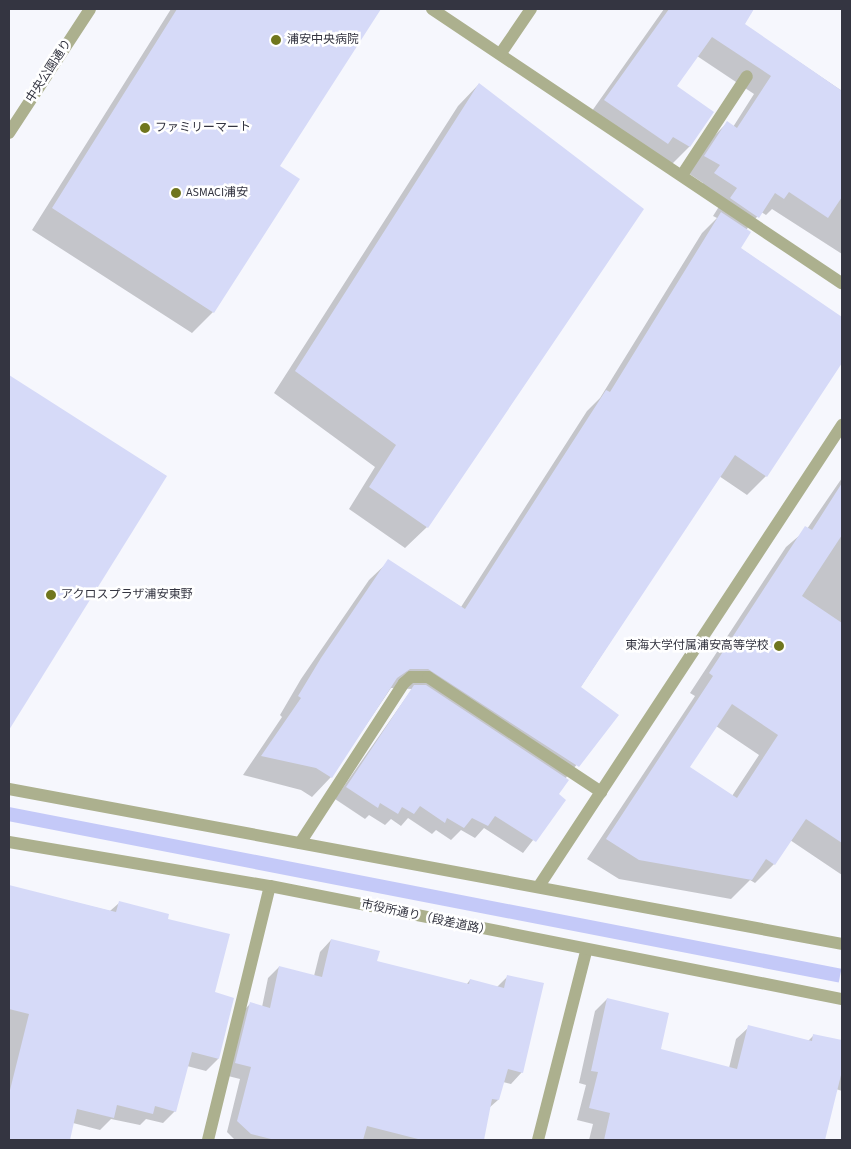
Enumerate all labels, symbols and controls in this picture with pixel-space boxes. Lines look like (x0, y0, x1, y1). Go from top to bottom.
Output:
marker: 浦安中央病院 (269, 33, 283, 47)
place label: 浦安中央病院 (287, 33, 359, 47)
street label: 中央公園通り (23, 37, 75, 105)
place label: ファミリーマート (155, 121, 251, 135)
marker: ファミリーマート (139, 122, 151, 134)
place label: ASMACI浦安 (186, 186, 248, 200)
marker: ASMACI浦安 (170, 187, 182, 199)
place label: アクロスプラザ浦安東野 (61, 588, 193, 602)
marker: アクロスプラザ浦安東野 (45, 589, 57, 601)
place label: 東海大学付属浦安高等学校 (625, 639, 769, 653)
marker: 東海大学付属浦安高等学校 (773, 640, 785, 652)
street label: 市役所通り（段差道路） (360, 897, 492, 939)

